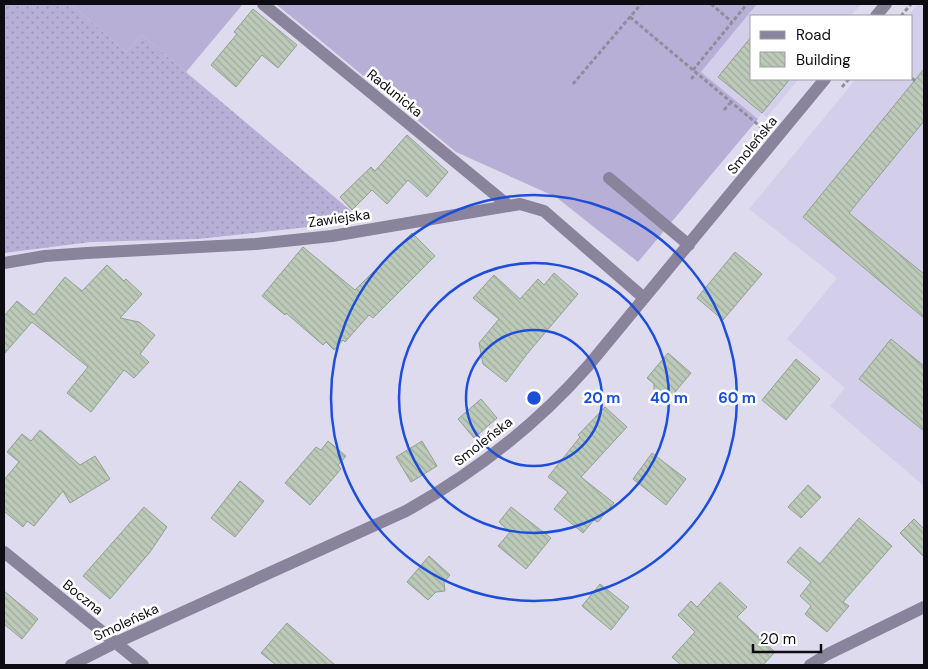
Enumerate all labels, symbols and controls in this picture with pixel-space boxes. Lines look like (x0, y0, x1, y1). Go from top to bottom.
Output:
legend (750, 15, 913, 80)
text: Road (796, 25, 831, 45)
text: Building (796, 50, 851, 70)
street label: Radunicka (363, 65, 427, 121)
street label: Smoleńska (723, 112, 781, 178)
street label: Zawiejska (307, 205, 371, 231)
text: 20 m (584, 388, 620, 408)
text: 40 m (650, 388, 688, 408)
text: 60 m (718, 388, 756, 408)
centre of rings (525, 389, 543, 407)
street label: Smoleńska (450, 412, 516, 470)
street label: Boczna (59, 575, 107, 619)
street label: Smoleńska (91, 599, 161, 645)
scale bar (753, 622, 820, 654)
text: 20 m (760, 629, 796, 649)

